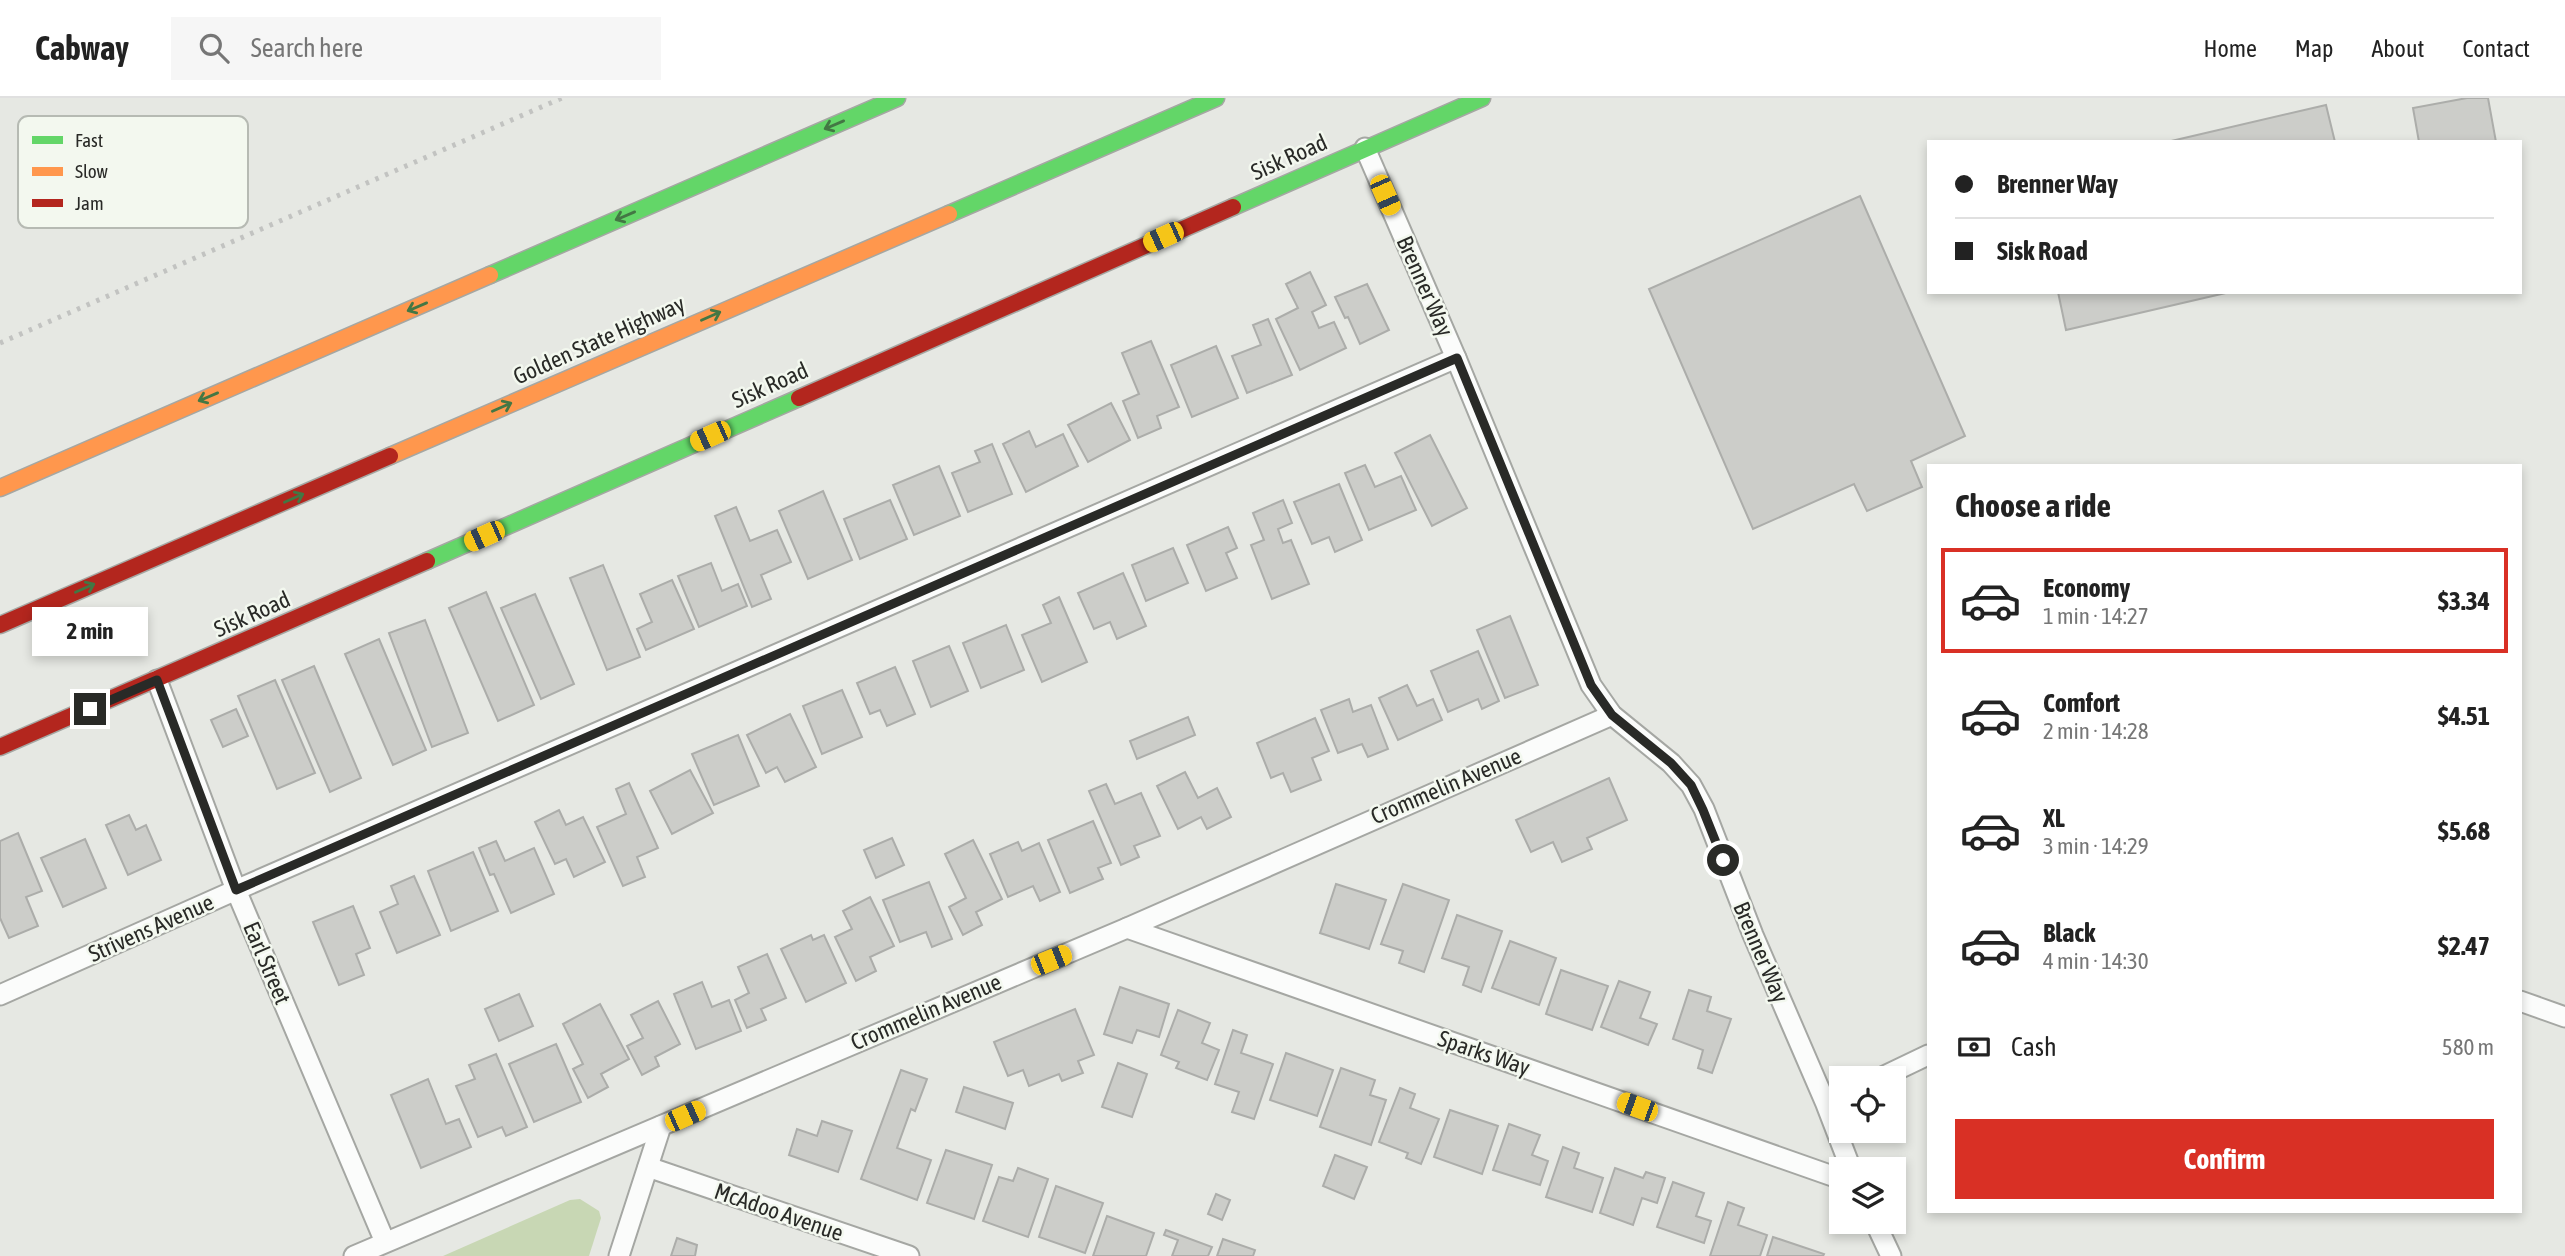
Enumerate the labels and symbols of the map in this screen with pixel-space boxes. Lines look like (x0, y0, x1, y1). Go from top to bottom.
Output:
legend (18, 116, 248, 228)
one-way arrow (824, 119, 845, 132)
text: Fast (75, 129, 103, 151)
street label: Sisk Road (1247, 129, 1331, 185)
text: Slow (75, 160, 109, 182)
car (1367, 172, 1404, 218)
text: Jam (75, 192, 104, 214)
one-way arrow (615, 210, 637, 223)
car (1140, 219, 1187, 255)
street label: Brenner Way (1391, 232, 1459, 340)
street label: Golden State Highway (509, 291, 689, 389)
one-way arrow (407, 301, 428, 314)
one-way arrow (700, 309, 721, 322)
street label: Sisk Road (728, 357, 812, 413)
one-way arrow (198, 391, 219, 404)
one-way arrow (491, 400, 513, 413)
car (687, 418, 734, 454)
one-way arrow (282, 490, 304, 503)
car (461, 518, 508, 554)
one-way arrow (74, 581, 95, 594)
street label: Sisk Road (210, 586, 294, 642)
callout: 2 min (32, 608, 148, 656)
route end (74, 693, 106, 725)
street label: Crommelin Avenue (1367, 743, 1525, 829)
route start (1707, 844, 1739, 876)
street label: Strivens Avenue (84, 889, 218, 967)
street label: Brenner Way (1728, 898, 1794, 1006)
street label: Earl Street (238, 918, 296, 1008)
car (1028, 942, 1075, 978)
street label: Crommelin Avenue (847, 969, 1005, 1055)
street label: Sparks Way (1435, 1025, 1533, 1081)
car (1614, 1090, 1661, 1124)
car (662, 1098, 709, 1134)
street label: McAdoo Avenue (711, 1178, 847, 1246)

